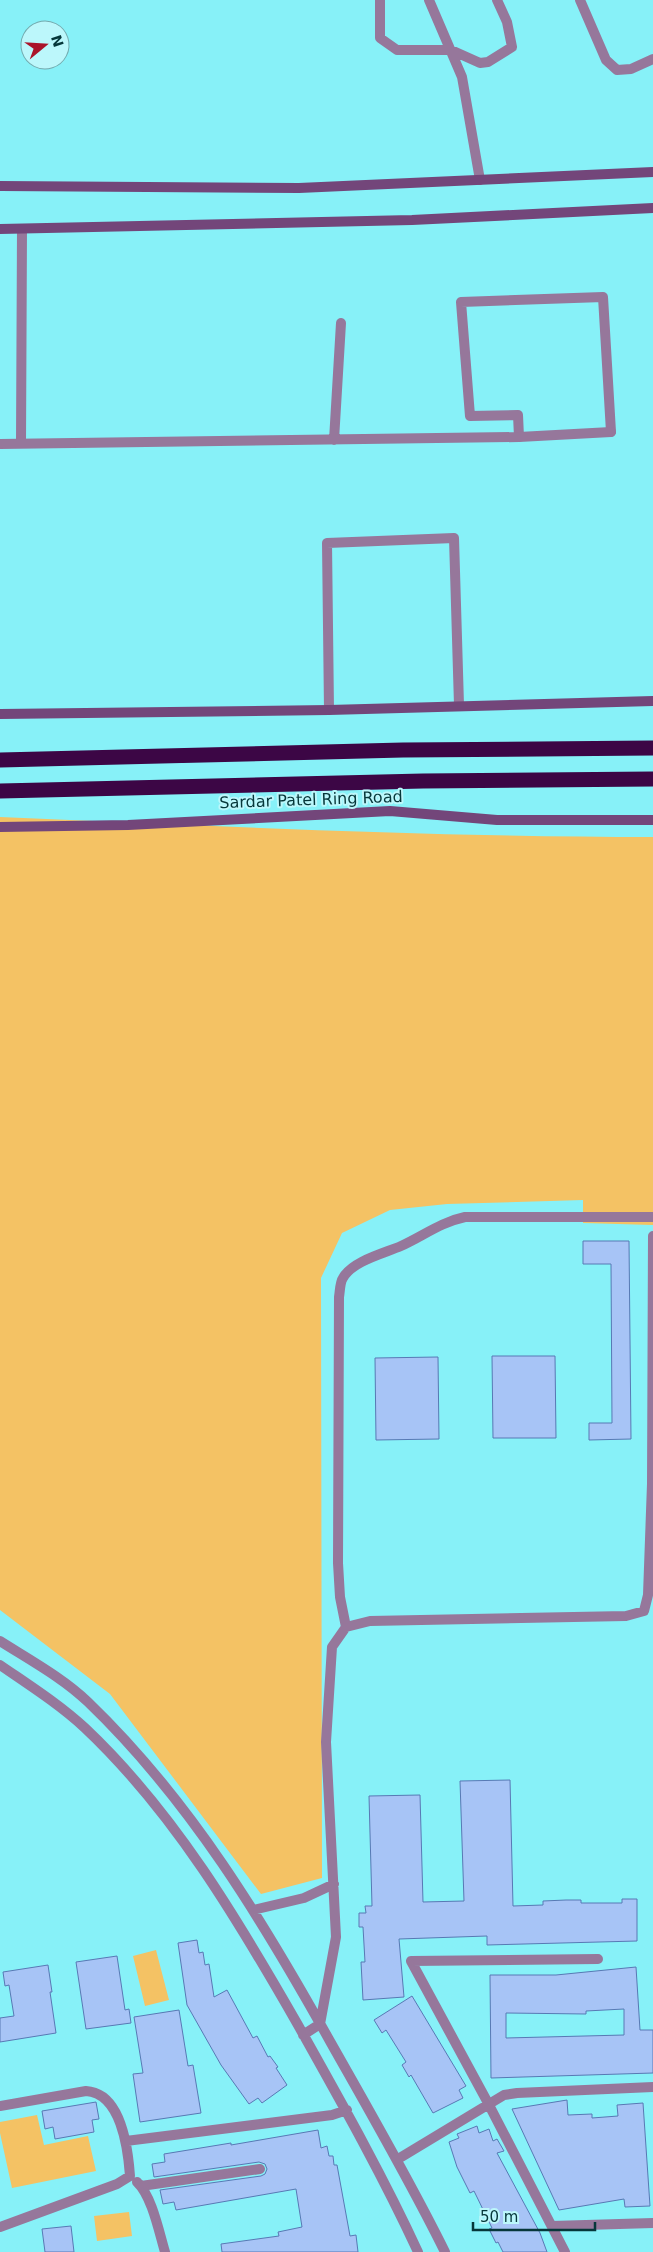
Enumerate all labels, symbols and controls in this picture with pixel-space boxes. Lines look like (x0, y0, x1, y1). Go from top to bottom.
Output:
north arrow (20, 20, 70, 70)
text: N (48, 33, 67, 49)
street label: Sardar Patel Ring Road (219, 787, 403, 812)
scale bar (473, 2200, 596, 2232)
text: 50 m (480, 2208, 518, 2226)

